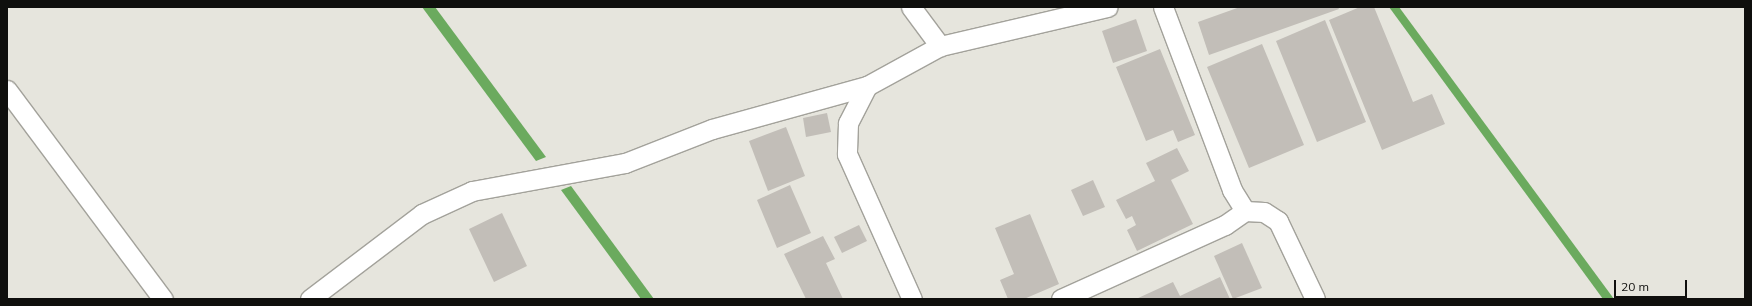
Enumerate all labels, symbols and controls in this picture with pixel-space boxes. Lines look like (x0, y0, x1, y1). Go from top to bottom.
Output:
scale bar (1616, 272, 1689, 298)
text: 20 m (1621, 279, 1649, 294)

